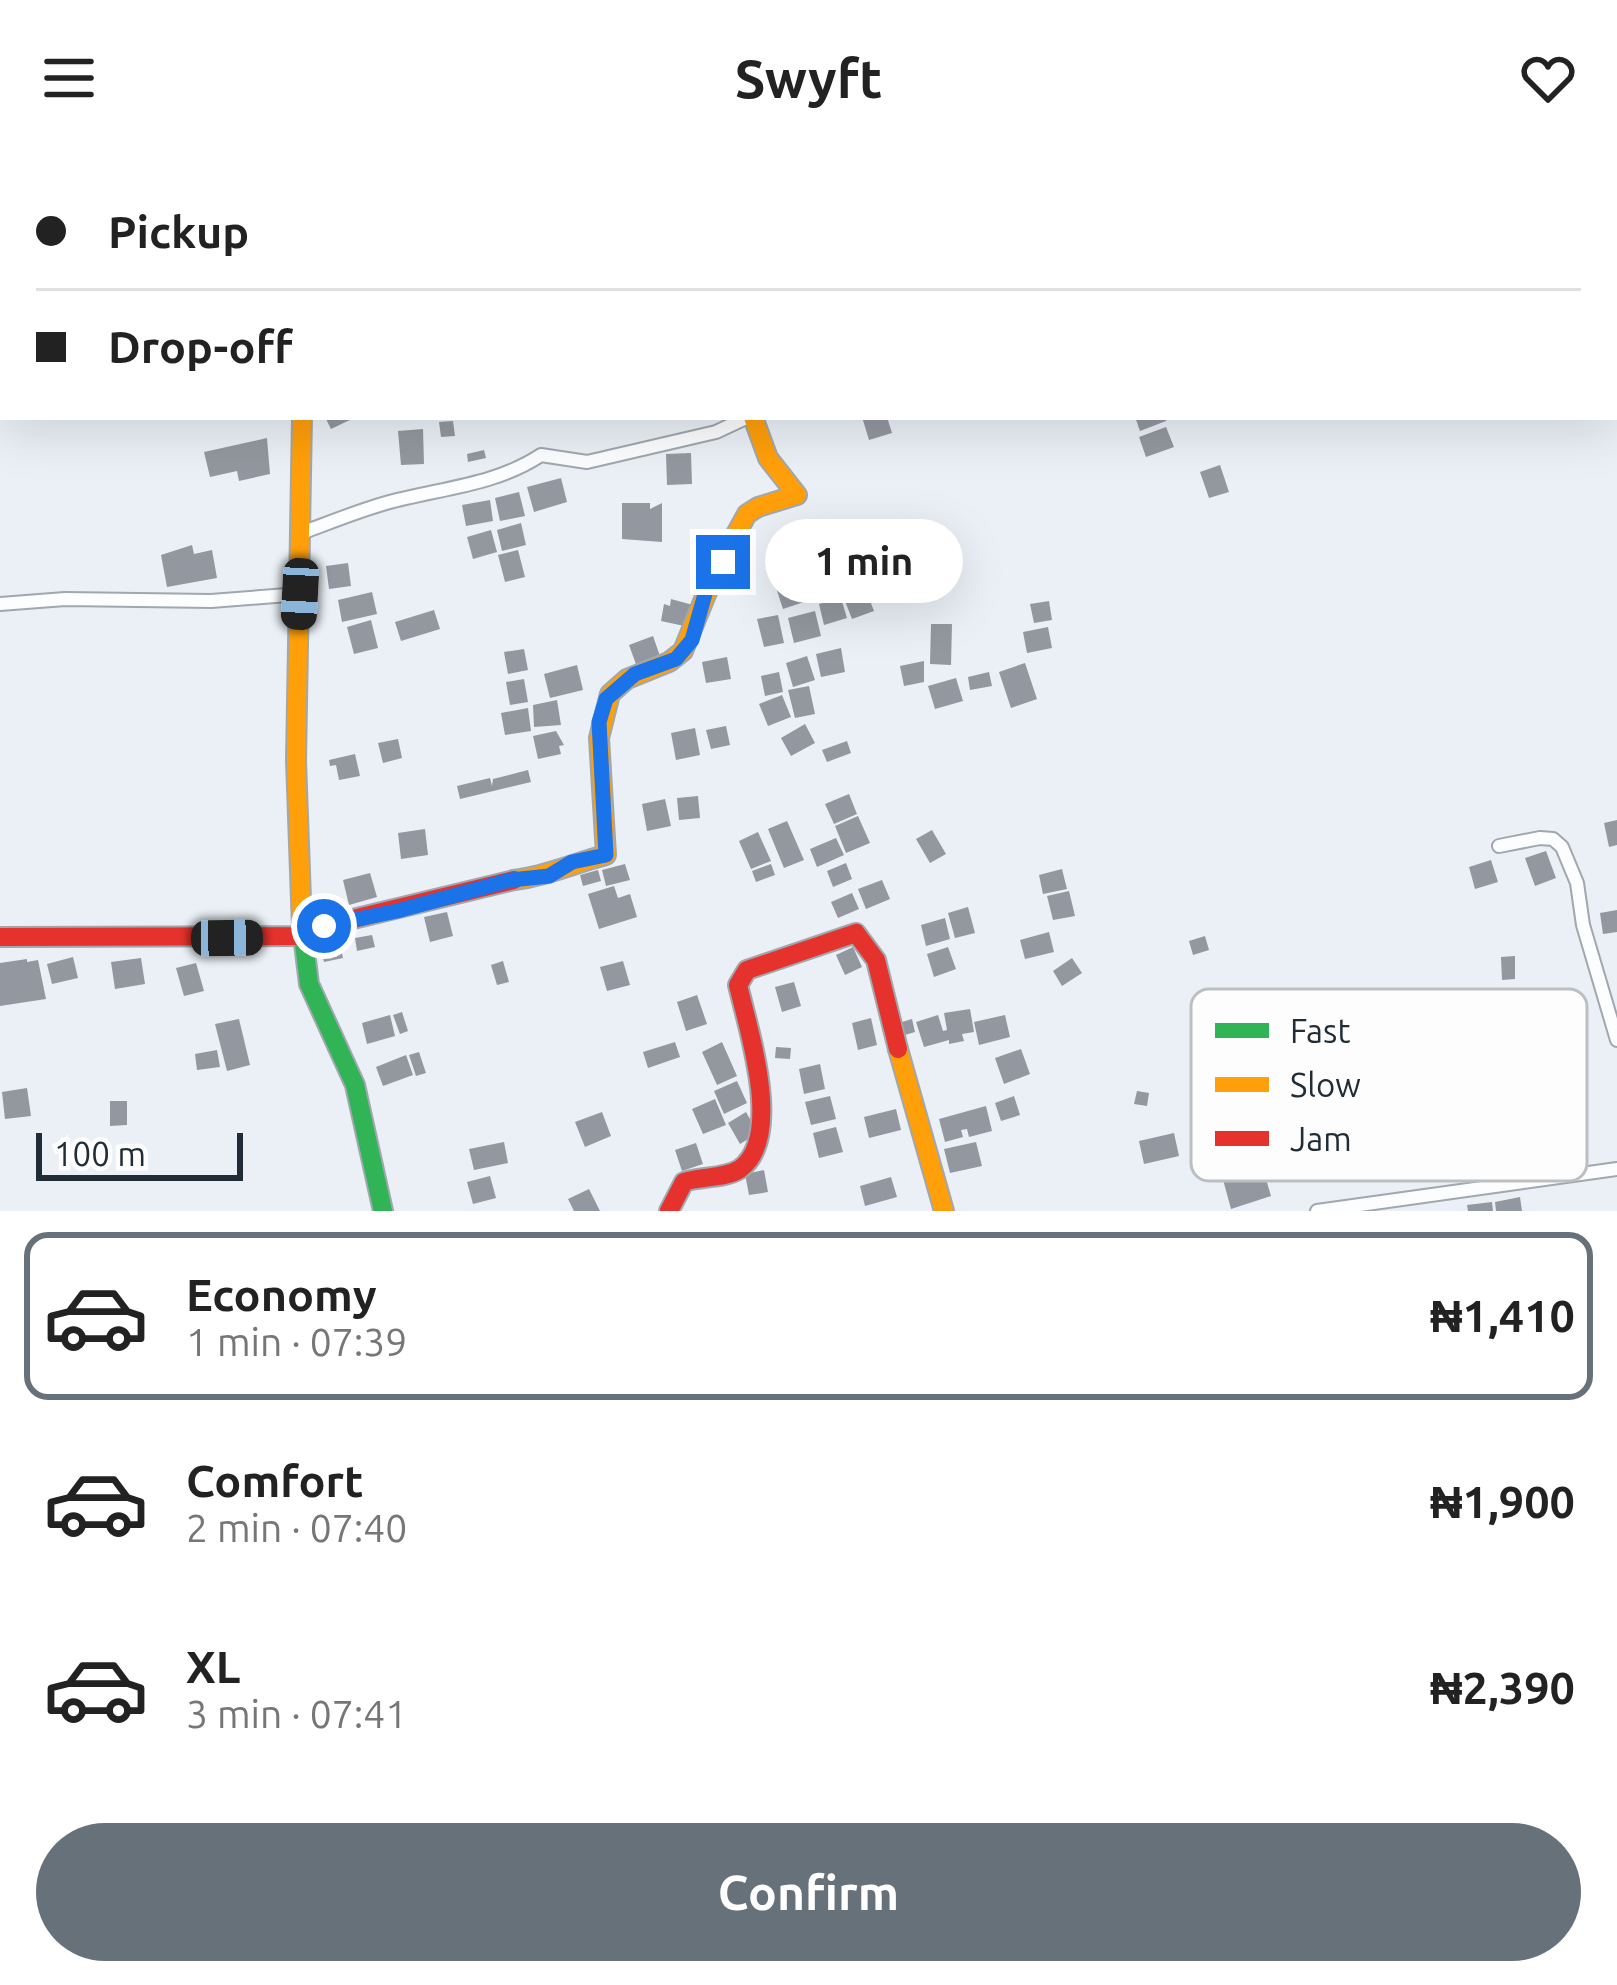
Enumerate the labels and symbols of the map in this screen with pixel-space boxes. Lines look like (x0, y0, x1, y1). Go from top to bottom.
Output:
callout: 1 min (765, 520, 963, 604)
route end (696, 535, 750, 589)
car (280, 557, 320, 631)
route start (297, 899, 351, 953)
car (191, 919, 263, 957)
legend (1191, 989, 1587, 1181)
text: Fast (1290, 1012, 1350, 1049)
text: Slow (1290, 1066, 1361, 1103)
text: Jam (1290, 1120, 1352, 1157)
scale bar (36, 1127, 243, 1180)

